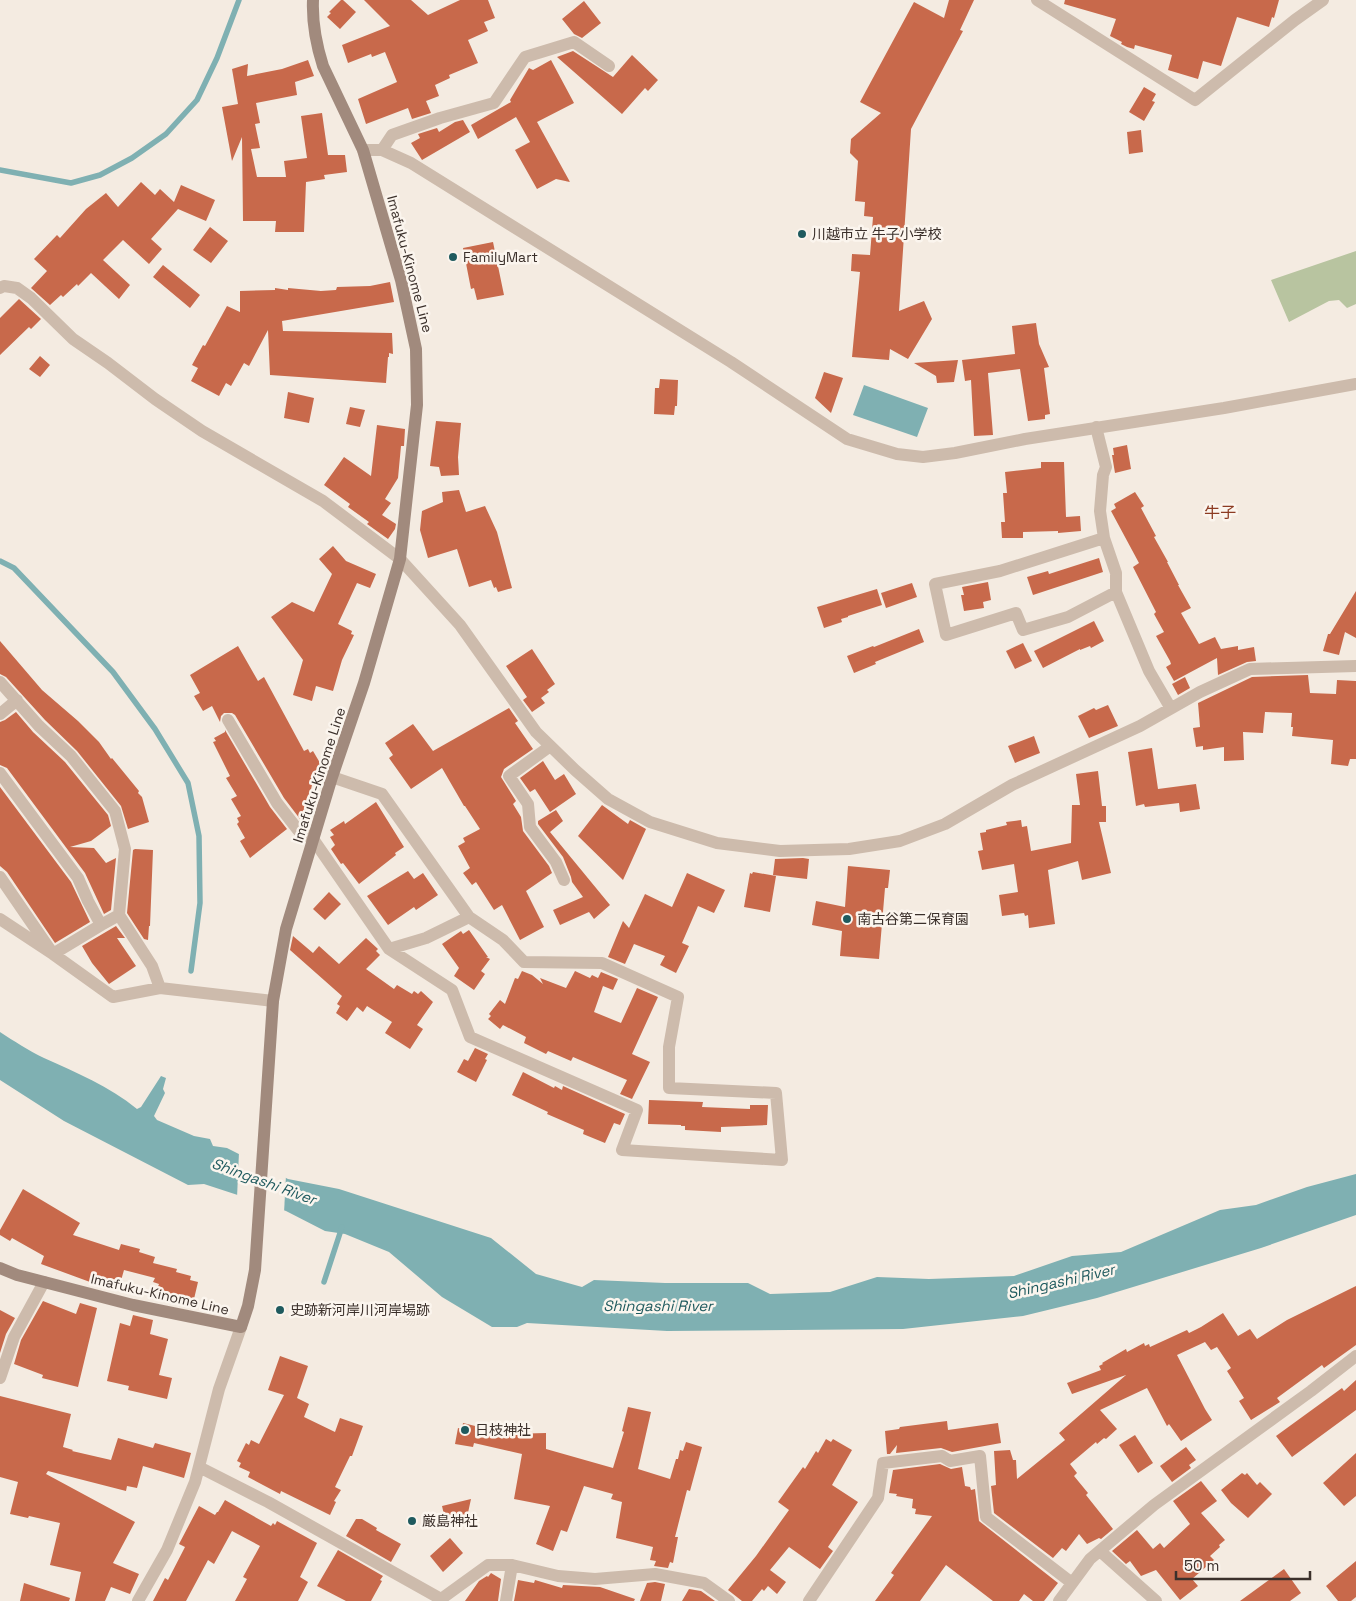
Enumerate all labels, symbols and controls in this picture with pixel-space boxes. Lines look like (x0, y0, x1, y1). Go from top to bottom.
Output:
street label: Imafuku-Kinome Line (383, 193, 437, 335)
place label: 川越市立 牛子小学校 (812, 225, 942, 243)
marker: 川越市立 牛子小学校 (796, 228, 808, 240)
place label: FamilyMart (463, 248, 538, 266)
marker: FamilyMart (447, 251, 459, 263)
district label: 牛子 (1204, 502, 1236, 523)
street label: Imafuku-Kinome Line (289, 705, 349, 845)
place label: 南古谷第二保育園 (857, 910, 969, 928)
marker: 南古谷第二保育園 (841, 913, 853, 925)
water label: Shingashi River (209, 1153, 320, 1209)
water label: Shingashi River (1005, 1259, 1118, 1303)
street label: Imafuku-Kinome Line (89, 1269, 231, 1319)
water label: Shingashi River (603, 1296, 714, 1315)
place label: 史跡新河岸川河岸場跡 (290, 1301, 430, 1319)
marker: 史跡新河岸川河岸場跡 (274, 1304, 286, 1316)
place label: 日枝神社 (475, 1421, 531, 1439)
marker: 日枝神社 (459, 1424, 471, 1436)
place label: 厳島神社 (422, 1512, 478, 1530)
marker: 厳島神社 (406, 1515, 418, 1527)
scale bar (1176, 1548, 1310, 1580)
text: 50 m (1184, 1556, 1219, 1575)

